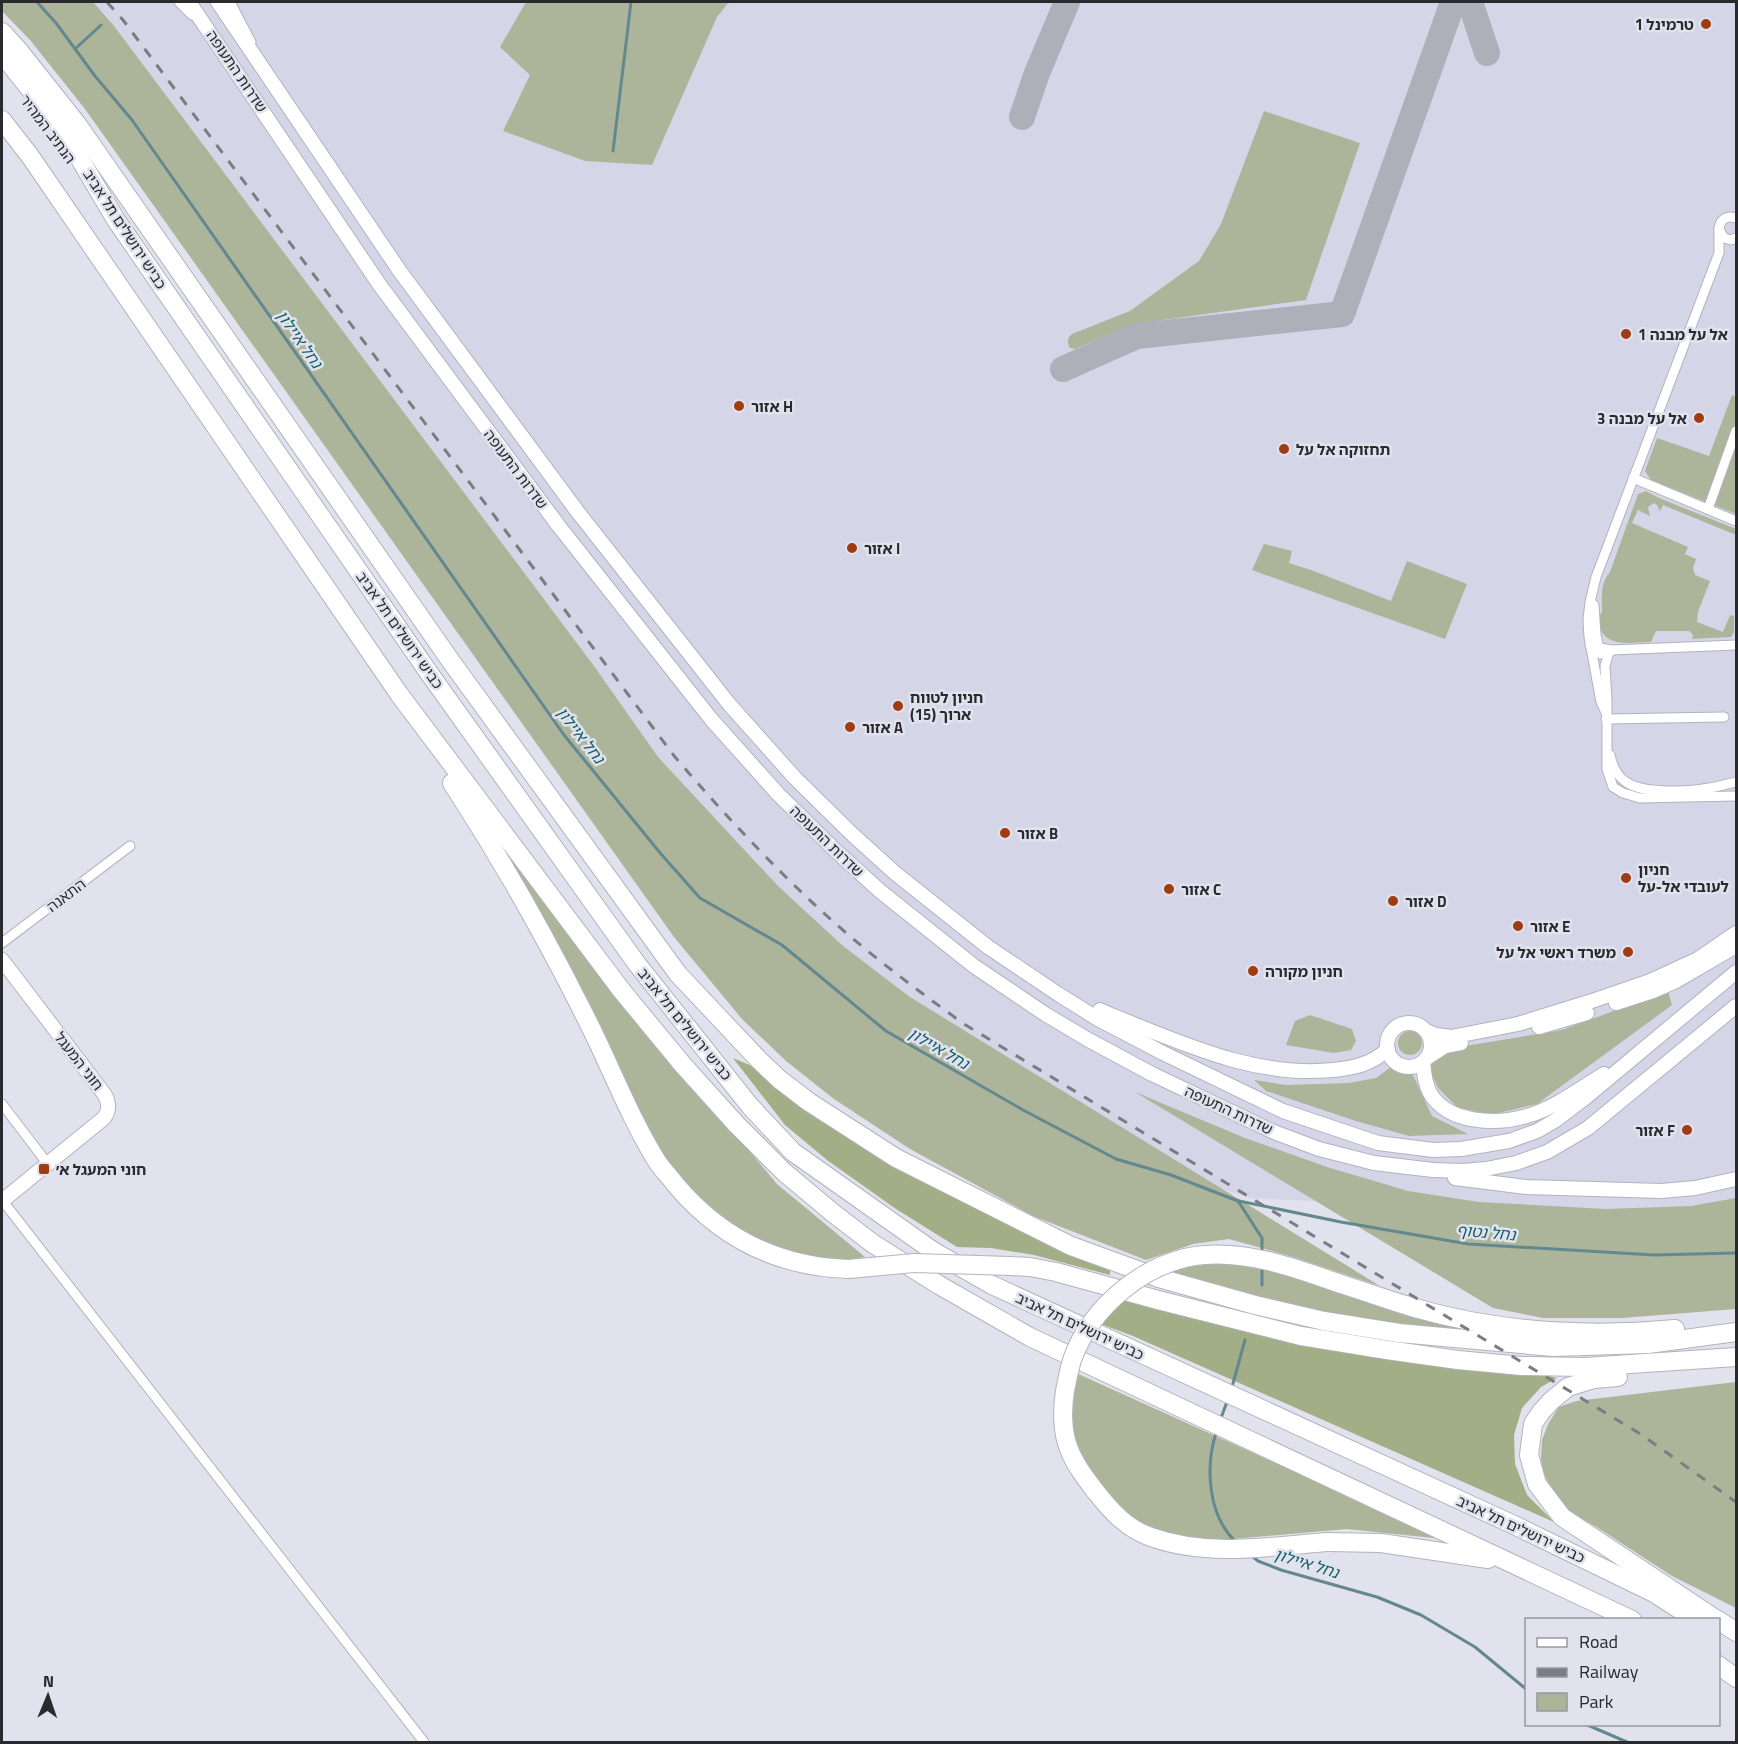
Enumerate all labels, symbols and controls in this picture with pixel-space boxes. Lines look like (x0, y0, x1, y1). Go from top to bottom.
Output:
place label: טרמינל 1 (1635, 13, 1694, 36)
marker: טרמינל 1 (1699, 17, 1713, 31)
street label: שדרות התעופה (201, 25, 273, 117)
street label: הנתיב המהיר (14, 90, 82, 168)
street label: כביש ירושלים תל אביב (77, 164, 173, 294)
water label: נחל איילון (271, 305, 329, 374)
place label: אל על מבנה 1 (1638, 323, 1728, 346)
marker: אל על מבנה 1 (1619, 327, 1633, 341)
place label: אזור H (751, 395, 793, 418)
marker: אזור H (732, 399, 746, 413)
place label: אל על מבנה 3 (1597, 407, 1687, 430)
marker: אל על מבנה 3 (1692, 411, 1706, 425)
street label: שדרות התעופה (478, 424, 554, 514)
place label: תחזוקה אל על (1296, 438, 1390, 461)
marker: תחזוקה אל על (1277, 442, 1291, 456)
place label: אזור I (864, 537, 900, 560)
marker: אזור I (845, 541, 859, 555)
street label: כביש ירושלים תל אביב (351, 566, 450, 694)
place label: חניון לטווח ארוך (15) (910, 686, 983, 726)
marker: חניון לטווח ארוך (15) (891, 699, 905, 713)
water label: נחל איילון (551, 702, 611, 769)
place label: אזור A (862, 716, 903, 739)
marker: אזור A (843, 720, 857, 734)
street label: שדרות התעופה (785, 800, 869, 882)
place label: אזור B (1017, 822, 1058, 845)
marker: אזור B (998, 826, 1012, 840)
place label: חניון לעובדי אל-על (1638, 858, 1729, 898)
marker: חניון לעובדי אל-על (1619, 871, 1633, 885)
street label: התאנה (41, 872, 91, 918)
place label: אזור C (1181, 878, 1221, 901)
marker: אזור C (1162, 882, 1176, 896)
place label: אזור D (1405, 890, 1446, 913)
marker: אזור D (1386, 894, 1400, 908)
place label: אזור E (1530, 915, 1570, 938)
marker: אזור E (1511, 919, 1525, 933)
place label: משרד ראשי אל על (1496, 941, 1616, 964)
marker: משרד ראשי אל על (1621, 945, 1635, 959)
place label: חניון מקורה (1265, 960, 1343, 983)
street label: כביש ירושלים תל אביב (632, 963, 738, 1086)
marker: חניון מקורה (1246, 964, 1260, 978)
water label: נחל איילון (904, 1021, 974, 1075)
street label: חוני המעגל (49, 1027, 109, 1095)
street label: שדרות התעופה (1181, 1079, 1277, 1141)
place label: אזור F (1635, 1119, 1675, 1142)
marker: אזור F (1680, 1123, 1694, 1137)
place label: חוני המעגל א׳ (56, 1158, 146, 1181)
marker: חוני המעגל א׳ (37, 1162, 51, 1176)
water label: נחל נטוף (1455, 1217, 1517, 1247)
street label: כביש ירושלים תל אביב (1012, 1286, 1148, 1366)
street label: כביש ירושלים תל אביב (1453, 1489, 1589, 1569)
water label: נחל איילון (1272, 1542, 1343, 1584)
legend (1525, 1618, 1720, 1726)
text: Road (1579, 1628, 1618, 1655)
text: Railway (1579, 1658, 1639, 1685)
north arrow (18, 1666, 78, 1726)
text: N (43, 1669, 54, 1693)
text: Park (1579, 1688, 1614, 1715)

